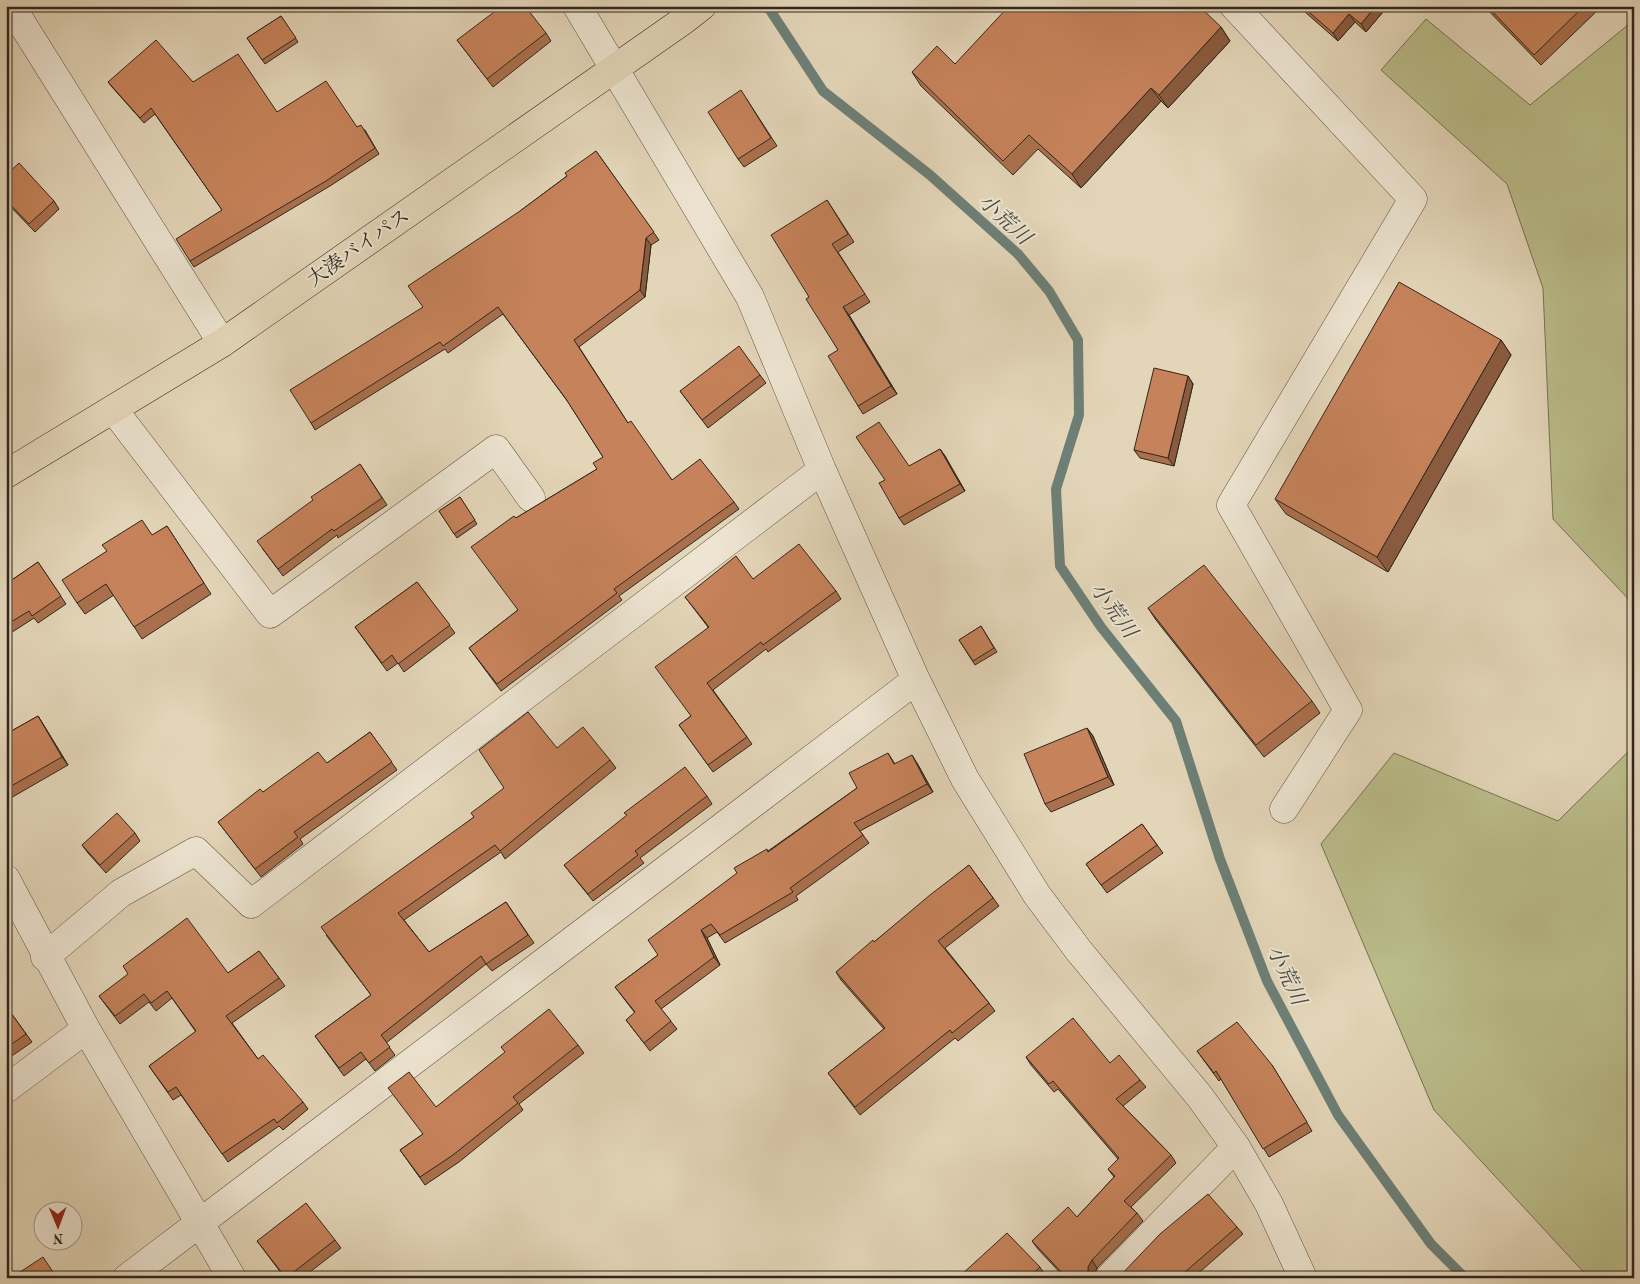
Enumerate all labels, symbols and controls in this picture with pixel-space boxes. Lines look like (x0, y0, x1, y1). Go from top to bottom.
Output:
water label: 小荒川 (974, 189, 1037, 251)
street label: 大湊バイパス (303, 205, 414, 291)
water label: 小荒川 (1086, 578, 1143, 644)
water label: 小荒川 (1263, 942, 1311, 1010)
north arrow (32, 1202, 82, 1252)
text: N (52, 1231, 64, 1245)

